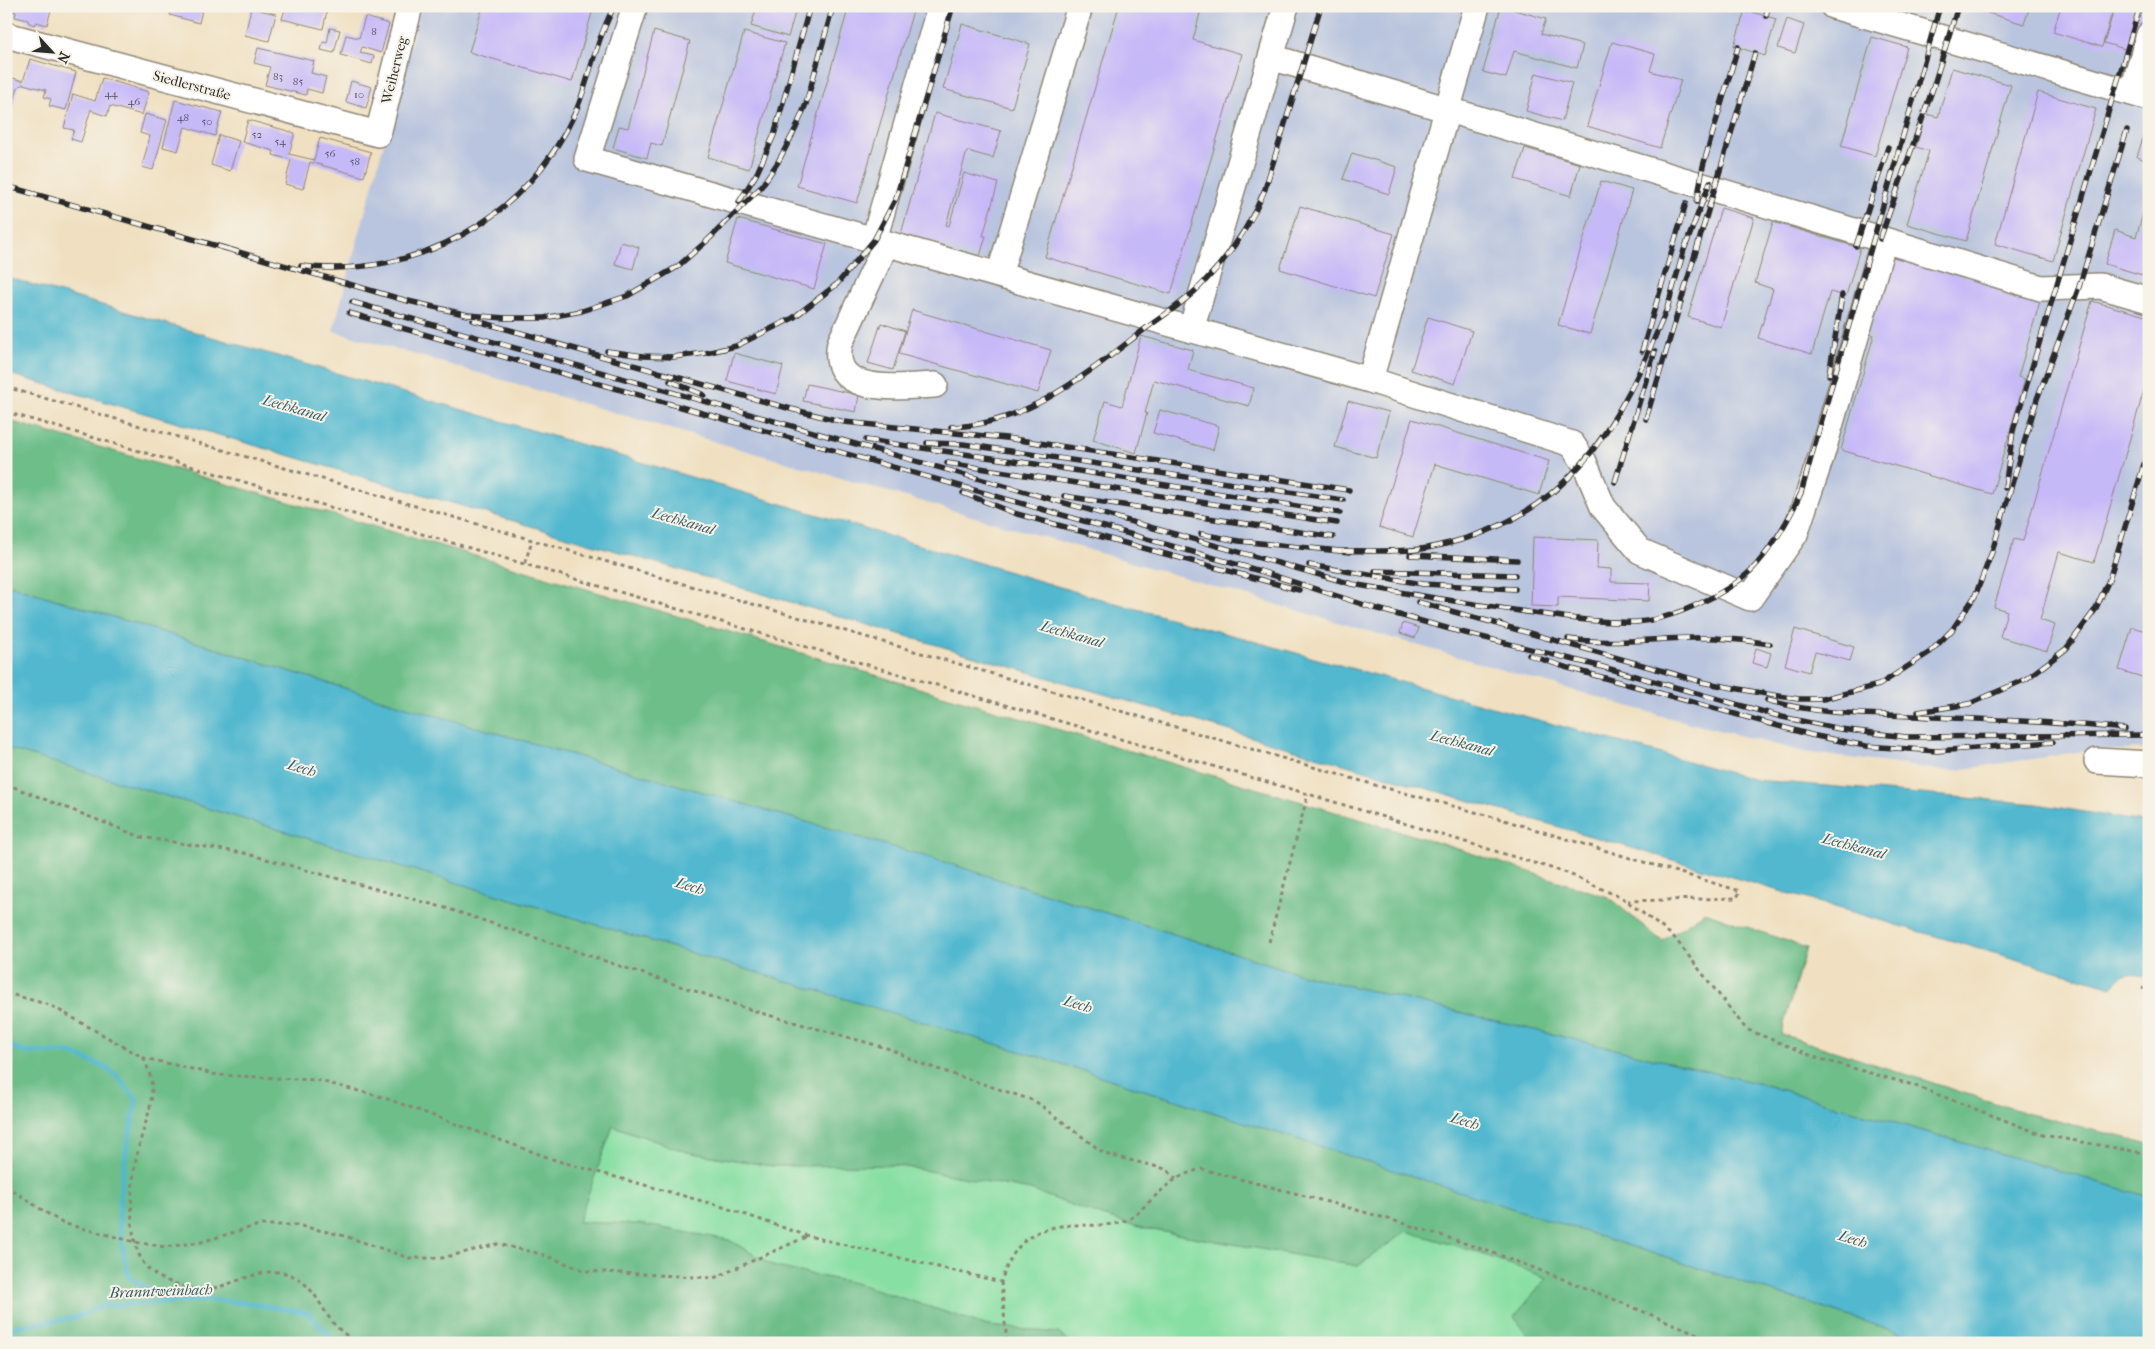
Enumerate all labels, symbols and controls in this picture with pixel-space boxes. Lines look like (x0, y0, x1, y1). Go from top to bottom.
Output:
house number: 8 (371, 25, 377, 38)
north arrow (28, 28, 78, 78)
street label: Weiherweg (378, 34, 411, 107)
text: N (53, 49, 73, 66)
street label: Siedlerstraße (151, 67, 233, 104)
house number: 83 (273, 70, 283, 83)
house number: 85 (293, 75, 303, 88)
house number: 44 (104, 87, 118, 100)
house number: 10 (354, 88, 364, 101)
house number: 46 (128, 95, 140, 108)
house number: 48 (177, 111, 189, 124)
house number: 50 (202, 115, 212, 128)
house number: 52 (252, 128, 263, 141)
house number: 54 (274, 135, 286, 148)
house number: 56 (325, 147, 335, 160)
house number: 58 (350, 155, 360, 168)
water label: Lechkanal (260, 390, 330, 426)
water label: Lechkanal (649, 503, 719, 539)
water label: Lechkanal (1038, 616, 1108, 652)
water label: Lechkanal (1428, 726, 1498, 761)
water label: Lech (285, 755, 319, 781)
water label: Lechkanal (1820, 829, 1890, 864)
water label: Lech (673, 873, 707, 899)
water label: Lech (1061, 991, 1095, 1017)
water label: Lech (1448, 1108, 1482, 1134)
water label: Lech (1836, 1226, 1870, 1252)
water label: Branntweinbach (108, 1280, 213, 1302)

